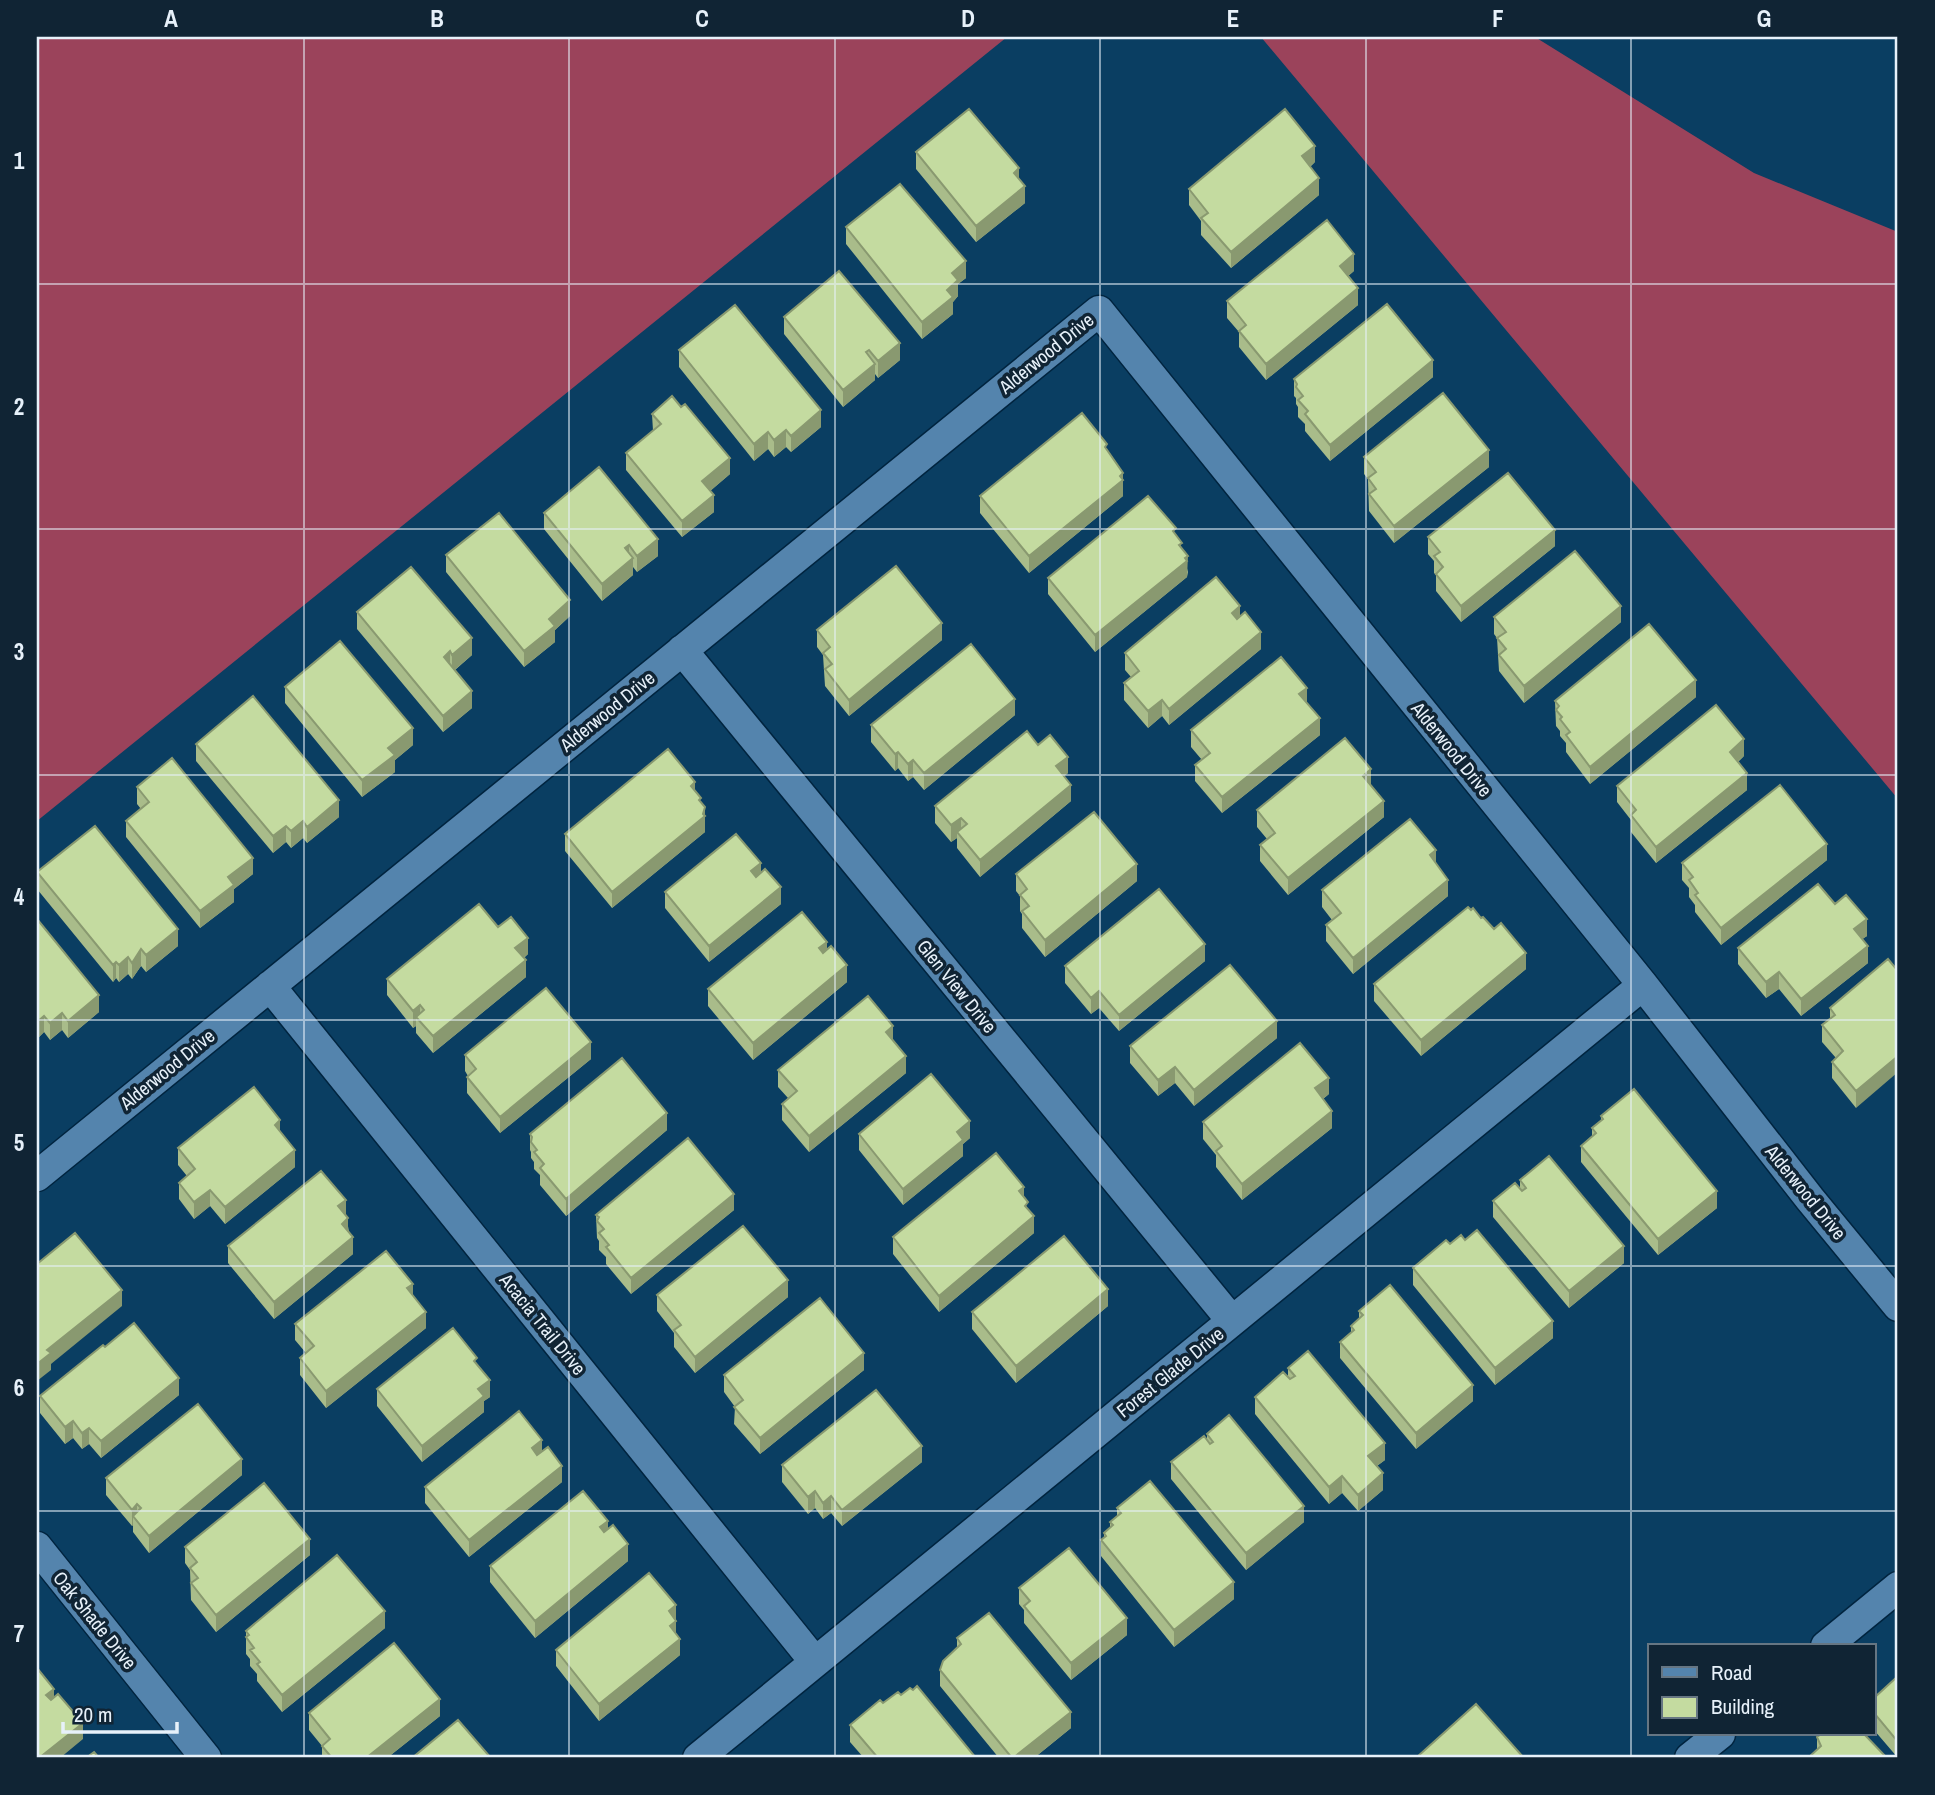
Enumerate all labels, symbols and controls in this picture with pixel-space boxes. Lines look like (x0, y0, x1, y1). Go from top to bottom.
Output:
text: A (164, 3, 178, 34)
text: B (430, 3, 444, 34)
text: C (695, 3, 709, 34)
text: D (961, 3, 975, 34)
text: E (1227, 3, 1239, 34)
text: F (1492, 3, 1504, 34)
text: G (1757, 3, 1771, 34)
text: 1 (14, 145, 25, 176)
street label: Alderwood Drive (992, 307, 1099, 400)
text: 2 (14, 391, 24, 422)
text: 3 (14, 636, 24, 667)
street label: Alderwood Drive (553, 665, 660, 758)
street label: Alderwood Drive (1405, 695, 1498, 802)
text: 4 (14, 881, 25, 912)
street label: Glen View Drive (911, 934, 1003, 1038)
street label: Alderwood Drive (113, 1023, 220, 1116)
text: 5 (14, 1127, 24, 1158)
street label: Alderwood Drive (1759, 1138, 1852, 1245)
street label: Acacia Trail Drive (493, 1267, 592, 1380)
street label: Forest Glade Drive (1111, 1321, 1229, 1423)
text: 6 (14, 1372, 24, 1403)
street label: Oak Shade Drive (47, 1565, 143, 1675)
text: 7 (14, 1618, 24, 1649)
legend (1648, 1644, 1876, 1736)
text: Road (1711, 1658, 1752, 1687)
scale bar (63, 1690, 177, 1734)
text: Building (1711, 1692, 1775, 1721)
text: 20 m (74, 1700, 112, 1729)

